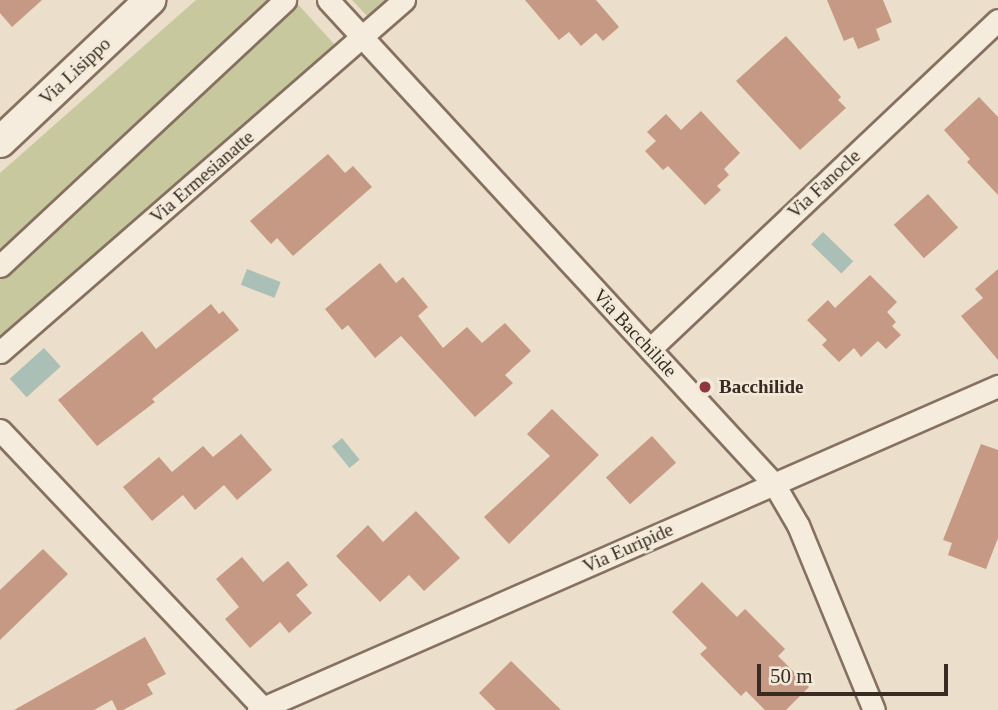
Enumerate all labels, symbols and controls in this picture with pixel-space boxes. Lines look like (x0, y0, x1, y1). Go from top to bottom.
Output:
street label: Via Lisippo (35, 32, 115, 110)
street label: Via Ermesianatte (145, 126, 259, 228)
street label: Via Fanocle (783, 145, 865, 223)
street label: Via Bacchilide (588, 284, 682, 382)
place label: Bacchilide (719, 376, 803, 398)
marker: Bacchilide (697, 379, 713, 395)
street label: Via Euripide (579, 518, 677, 578)
scale bar (760, 650, 951, 694)
text: 50 m (770, 664, 813, 688)

